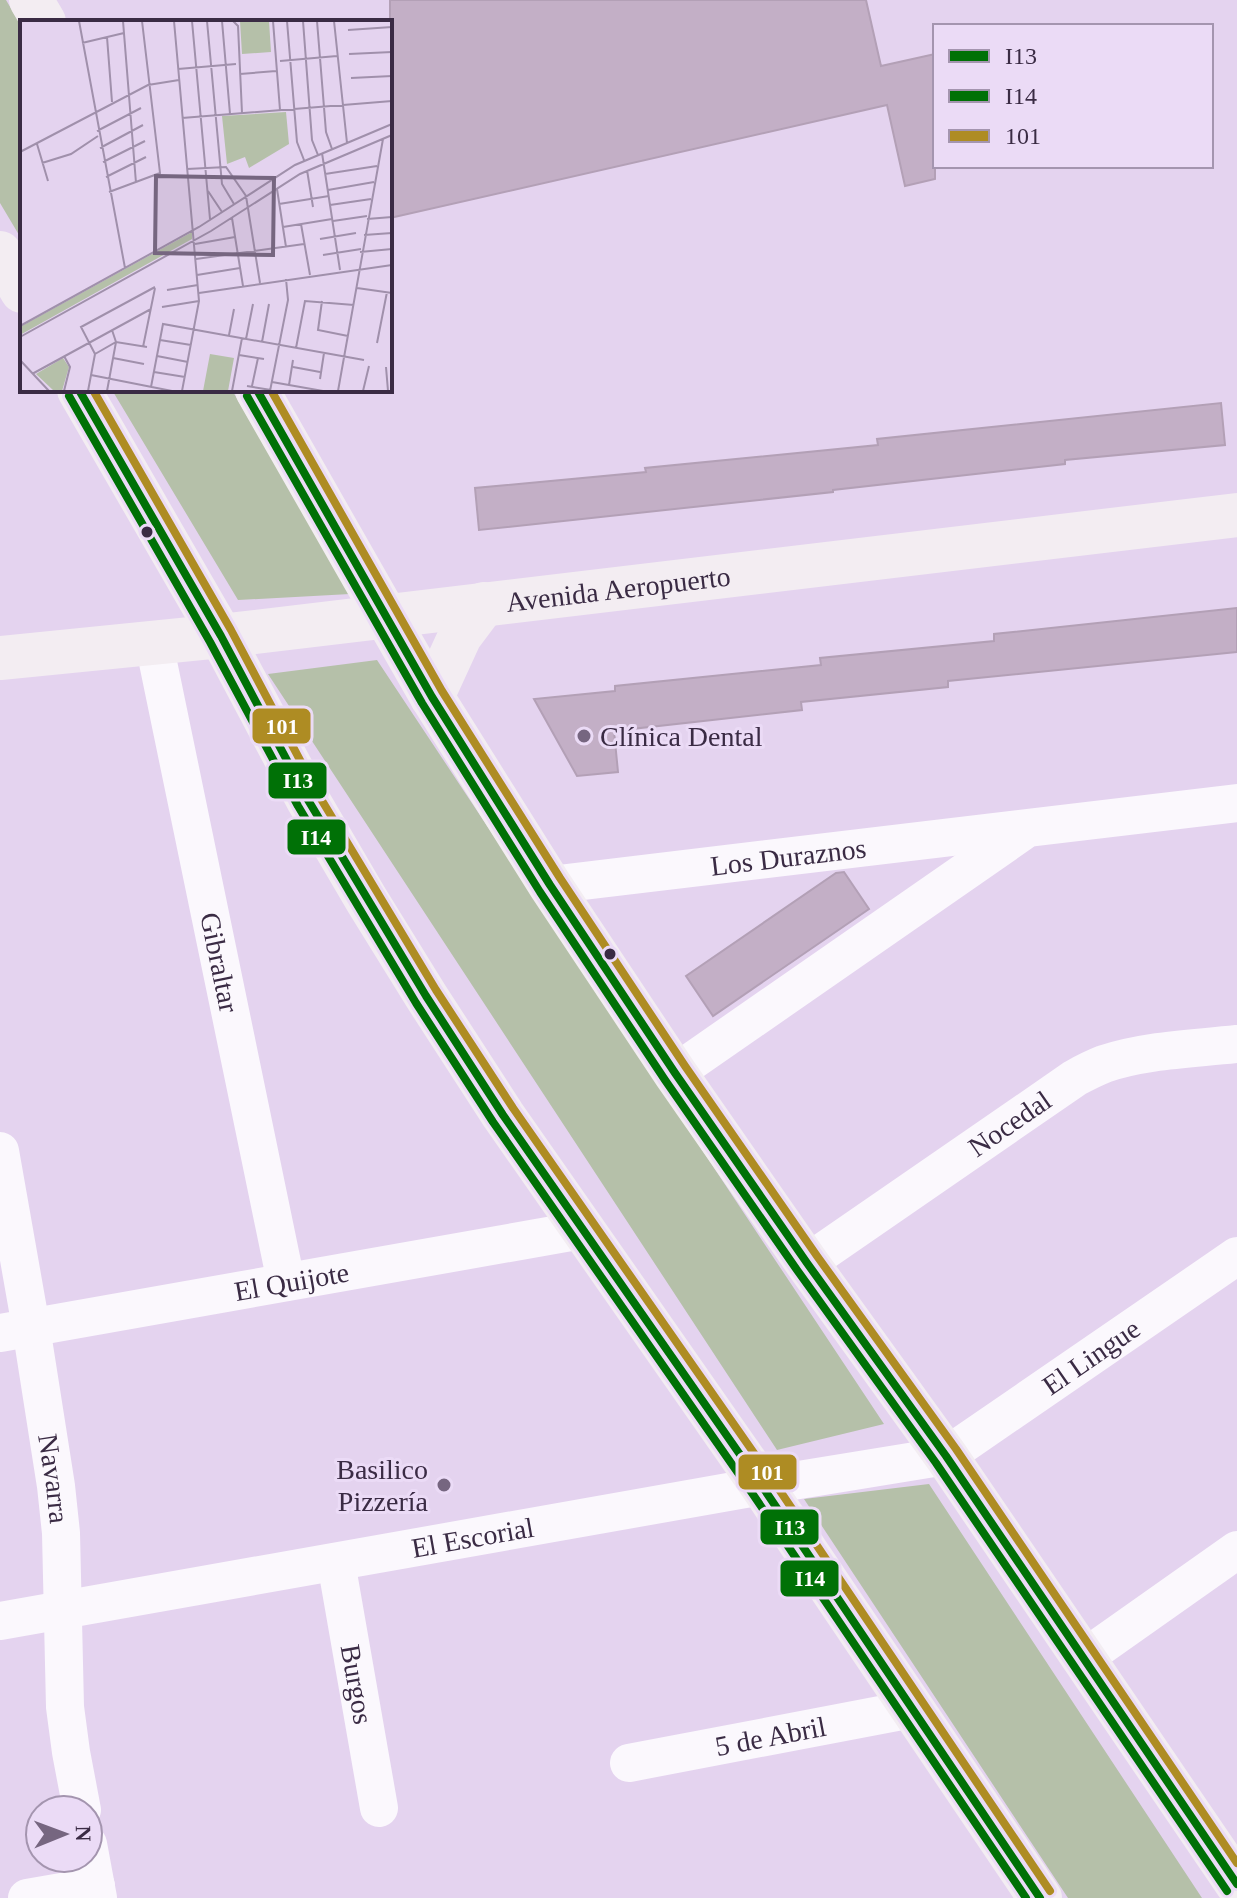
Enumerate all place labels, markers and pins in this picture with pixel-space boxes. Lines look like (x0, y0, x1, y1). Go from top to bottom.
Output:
unlabelled marker (139, 524, 155, 540)
place label: Clínica Dental (600, 721, 763, 752)
marker: Clínica Dental (575, 727, 593, 745)
unlabelled marker (602, 946, 618, 962)
place label: Basilico Pizzería (336, 1454, 429, 1517)
marker: Basilico Pizzería (435, 1476, 453, 1494)

